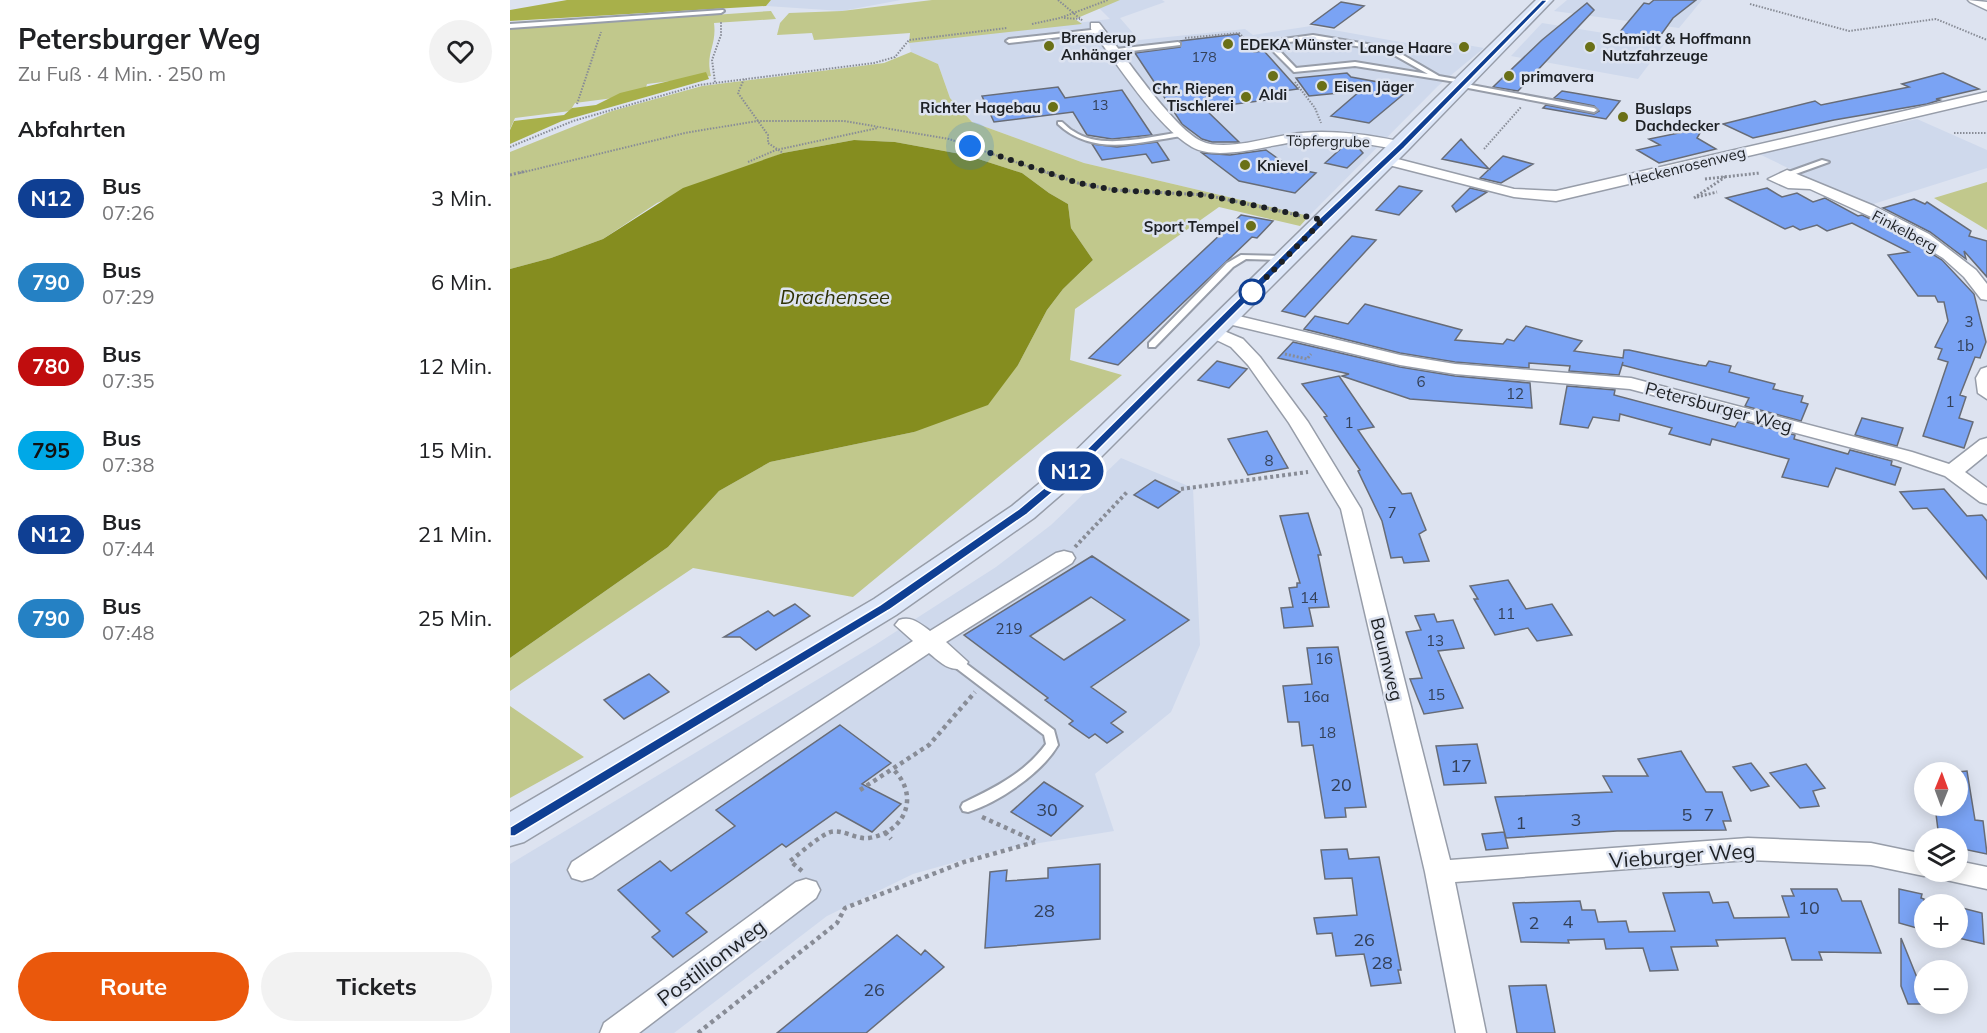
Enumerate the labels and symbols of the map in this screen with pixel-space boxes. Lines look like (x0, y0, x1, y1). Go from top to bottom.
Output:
place label: Brenderup Anhänger (1061, 28, 1136, 64)
place label: Schmidt & Hoffmann Nutzfahrzeuge (1602, 29, 1751, 65)
place label: EDEKA Münster (1240, 35, 1353, 54)
marker: EDEKA Münster (1221, 37, 1235, 51)
place label: Lange Haare (1359, 38, 1452, 57)
marker: Brenderup Anhänger (1042, 39, 1056, 53)
marker: Lange Haare (1457, 40, 1471, 54)
marker: Schmidt & Hoffmann Nutzfahrzeuge (1583, 40, 1597, 54)
house number: 178 (1191, 48, 1217, 66)
place label: primavera (1521, 67, 1594, 86)
marker: Aldi (1266, 69, 1280, 83)
marker: primavera (1502, 69, 1516, 83)
place label: Eisen Jäger (1334, 77, 1414, 96)
place label: Chr. Riepen Tischlerei (1152, 79, 1234, 115)
marker: Eisen Jäger (1315, 79, 1329, 93)
place label: Aldi (1259, 85, 1287, 104)
marker: Chr. Riepen Tischlerei (1239, 90, 1253, 104)
house number: 13 (1092, 96, 1108, 114)
place label: Richter Hagebau (920, 98, 1041, 117)
place label: Buslaps Dachdecker (1635, 99, 1720, 135)
marker: Richter Hagebau (1046, 100, 1060, 114)
marker: Buslaps Dachdecker (1616, 110, 1630, 124)
your location (955, 131, 985, 161)
street label: Töpfergrube (1286, 131, 1370, 151)
street label: Heckenrosenweg (1627, 142, 1747, 190)
place label: Knievel (1257, 156, 1308, 175)
marker: Knievel (1238, 158, 1252, 172)
street label: Finkelberg (1869, 206, 1941, 256)
place label: Sport Tempel (1144, 217, 1239, 236)
marker: Sport Tempel (1244, 219, 1258, 233)
unlabelled marker (1239, 279, 1265, 305)
water label: Drachensee (780, 284, 890, 309)
house number: 3 (1964, 312, 1974, 331)
house number: 1b (1956, 336, 1974, 355)
house number: 6 (1416, 372, 1426, 391)
street label: Petersburger Weg (1643, 376, 1795, 438)
house number: 12 (1506, 384, 1524, 403)
house number: 1 (1945, 392, 1955, 411)
house number: 1 (1344, 413, 1354, 432)
house number: 8 (1264, 451, 1274, 470)
line badge: N12 (1036, 452, 1106, 490)
house number: 7 (1387, 503, 1397, 522)
house number: 14 (1300, 588, 1318, 607)
house number: 11 (1497, 604, 1515, 623)
street label: Baumweg (1366, 615, 1408, 703)
house number: 219 (995, 619, 1023, 638)
house number: 13 (1426, 631, 1444, 650)
house number: 16 (1315, 649, 1333, 668)
house number: 15 (1427, 685, 1445, 704)
house number: 16a (1302, 687, 1330, 706)
house number: 18 (1318, 723, 1336, 742)
house number: 17 (1450, 754, 1472, 777)
north arrow (1914, 762, 1968, 816)
house number: 20 (1330, 773, 1352, 796)
house number: 30 (1036, 798, 1058, 821)
house number: 5 (1682, 803, 1693, 826)
house number: 7 (1704, 803, 1714, 826)
house number: 3 (1571, 808, 1581, 831)
house number: 1 (1516, 811, 1526, 834)
street label: Vieburger Weg (1608, 837, 1756, 873)
house number: 10 (1798, 896, 1820, 919)
house number: 28 (1033, 899, 1055, 922)
house number: 4 (1563, 910, 1574, 933)
house number: 2 (1529, 911, 1539, 934)
street label: Postillionweg (652, 913, 770, 1011)
house number: 26 (1353, 928, 1375, 951)
house number: 28 (1371, 951, 1393, 974)
house number: 26 (863, 978, 885, 1001)

